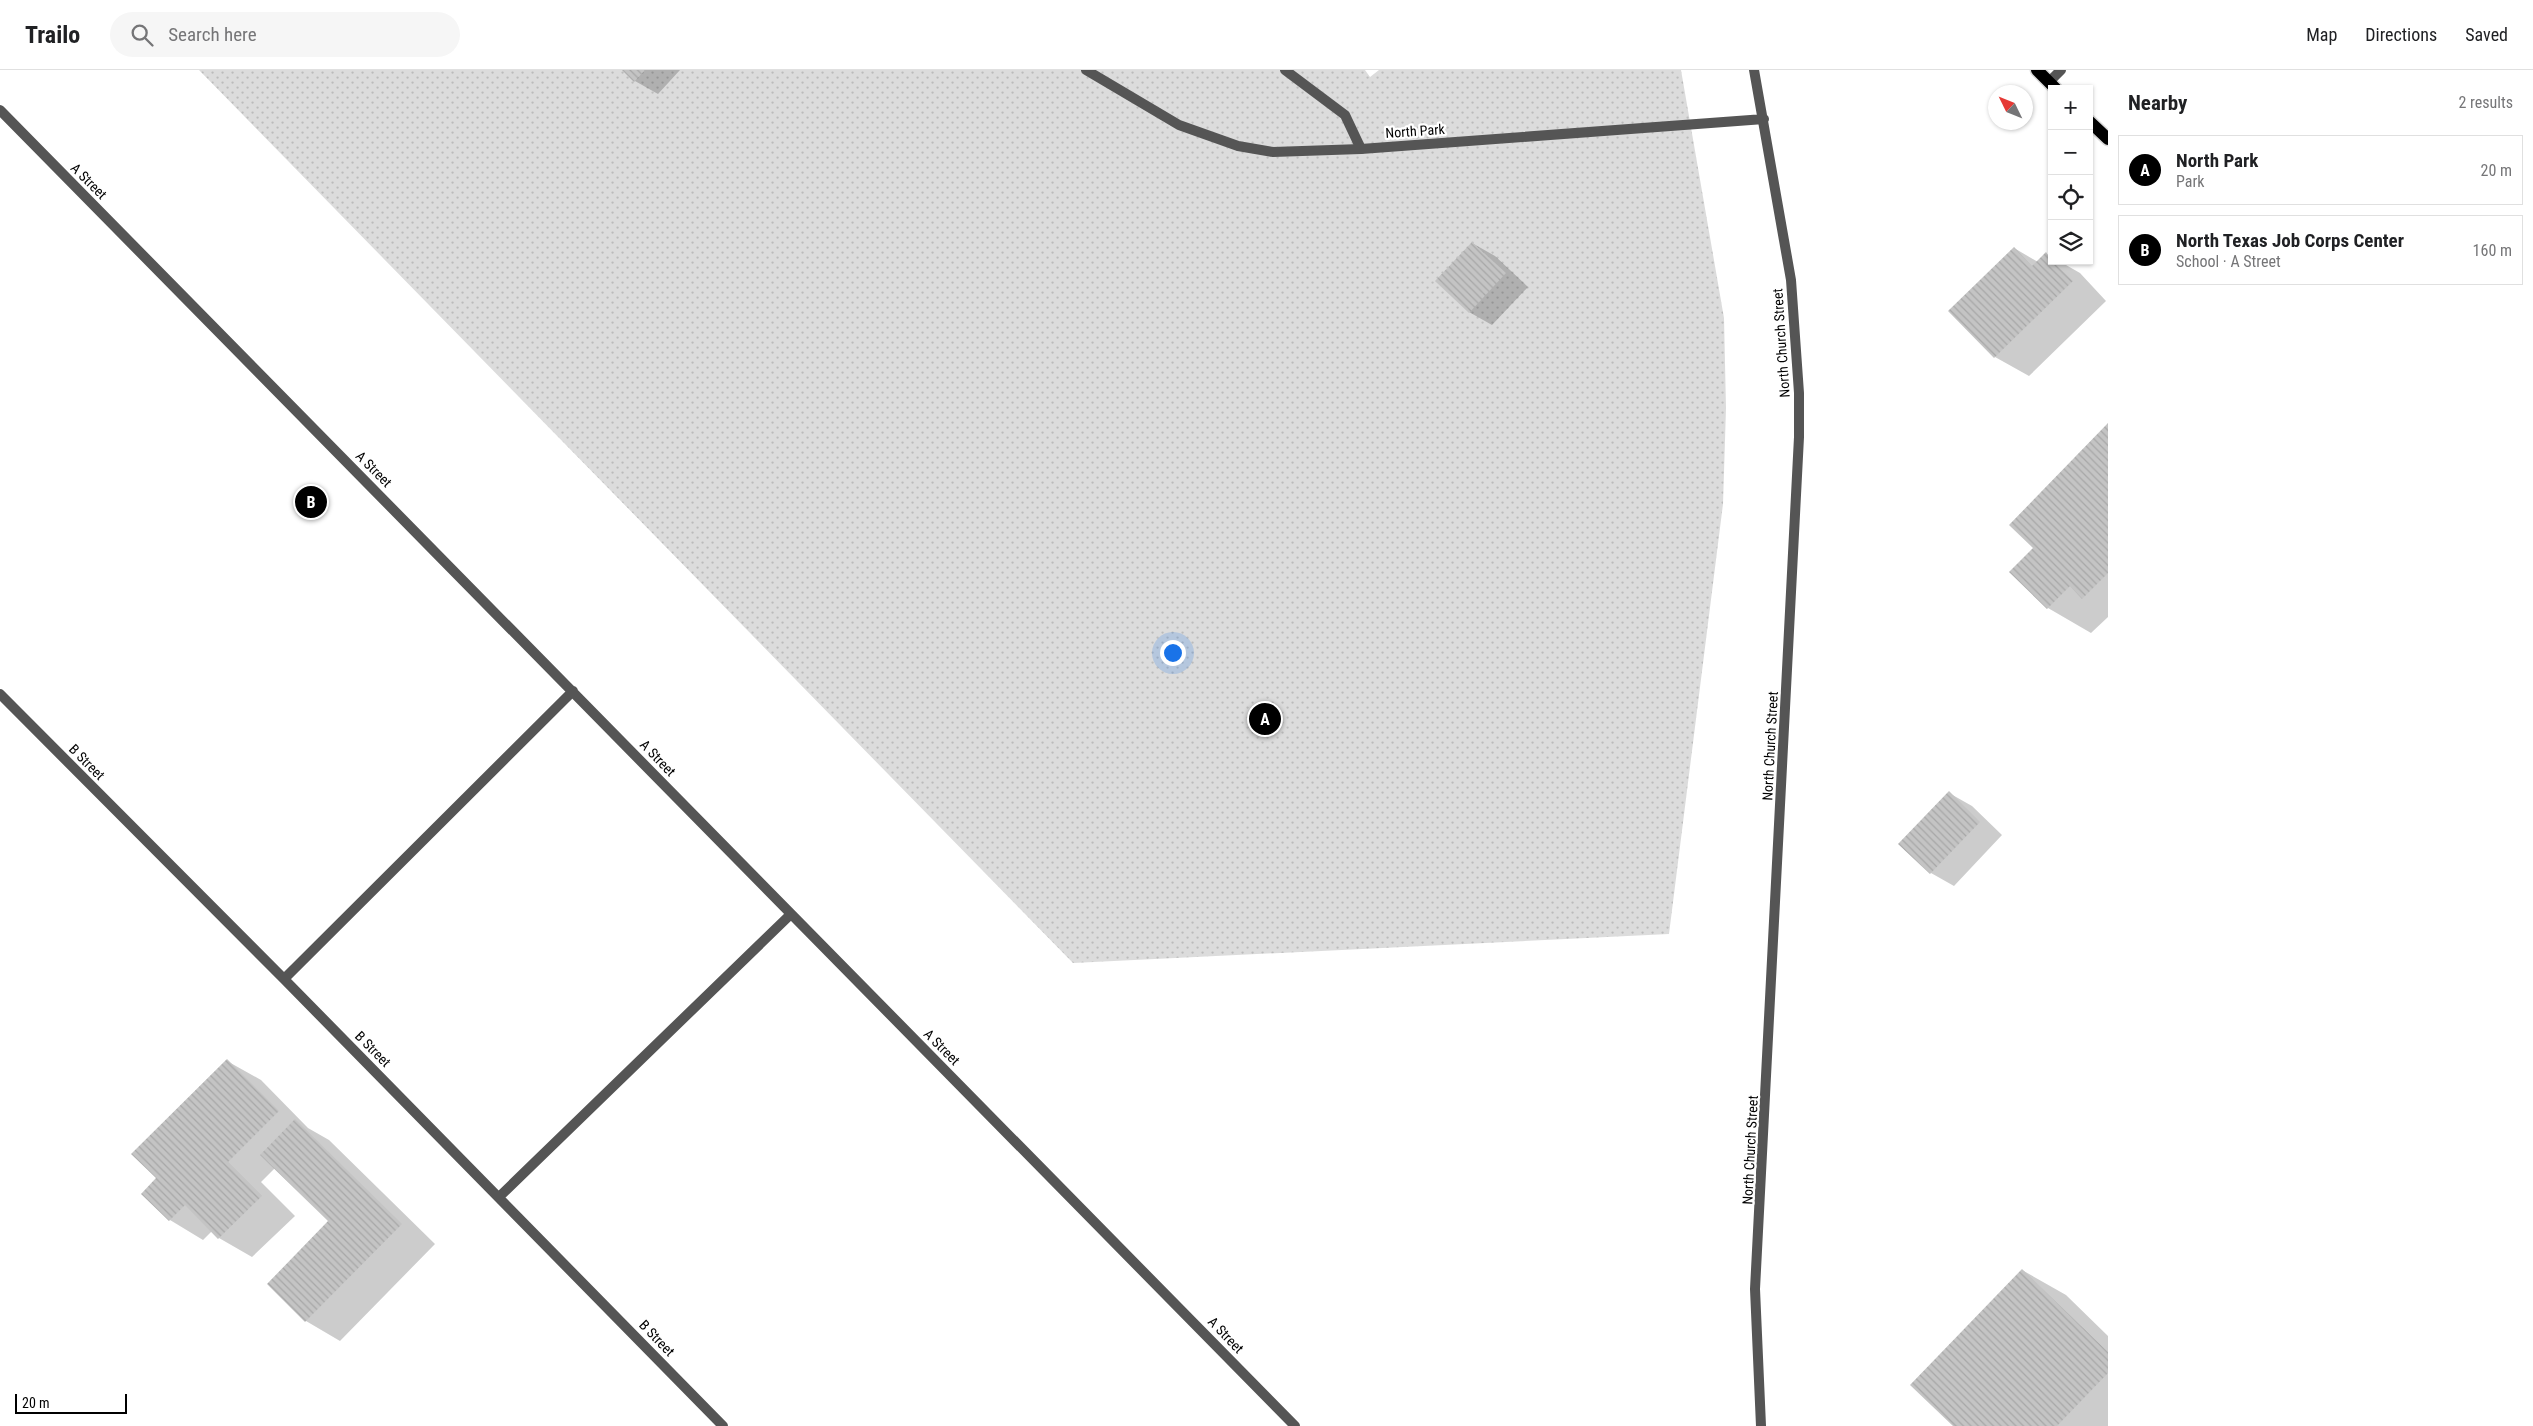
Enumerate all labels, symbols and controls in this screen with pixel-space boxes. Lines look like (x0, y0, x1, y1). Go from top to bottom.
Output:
search box (110, 12, 460, 57)
text: Trailo (25, 21, 80, 49)
icon: search (128, 21, 156, 49)
text: Search here (168, 23, 257, 46)
text: Map (2306, 24, 2337, 45)
text: Directions (2365, 24, 2437, 45)
text: Saved (2465, 24, 2508, 45)
north arrow (1988, 85, 2033, 130)
map controls (2048, 85, 2093, 265)
button: + (2048, 85, 2093, 130)
text: Nearby (2128, 91, 2187, 115)
text: 2 results (2458, 93, 2513, 112)
street label: North Park (1385, 121, 1446, 141)
button: − (2048, 130, 2093, 175)
text: North Park (2176, 149, 2258, 172)
street label: A Street (68, 160, 110, 202)
text: A (2140, 161, 2150, 180)
text: 20 m (2480, 161, 2512, 180)
text: Park (2176, 172, 2205, 191)
button: locate (2048, 175, 2093, 220)
button: layers (2048, 220, 2093, 265)
text: North Texas Job Corps Center (2176, 229, 2404, 252)
text: B (2141, 241, 2149, 260)
text: 160 m (2473, 241, 2512, 260)
text: School · A Street (2176, 252, 2281, 271)
street label: North Church Street (1769, 288, 1793, 398)
street label: A Street (353, 448, 395, 490)
pin: B (295, 483, 327, 521)
your location (1160, 640, 1186, 666)
street label: North Church Street (1759, 691, 1781, 801)
pin: A (1249, 700, 1281, 738)
street label: A Street (637, 737, 679, 779)
street label: B Street (66, 741, 108, 783)
street label: A Street (921, 1026, 963, 1068)
street label: B Street (352, 1028, 394, 1070)
street label: North Church Street (1739, 1095, 1761, 1205)
street label: A Street (1205, 1314, 1247, 1356)
street label: B Street (636, 1317, 678, 1359)
scale bar (15, 1391, 128, 1414)
text: 20 m (22, 1395, 50, 1411)

